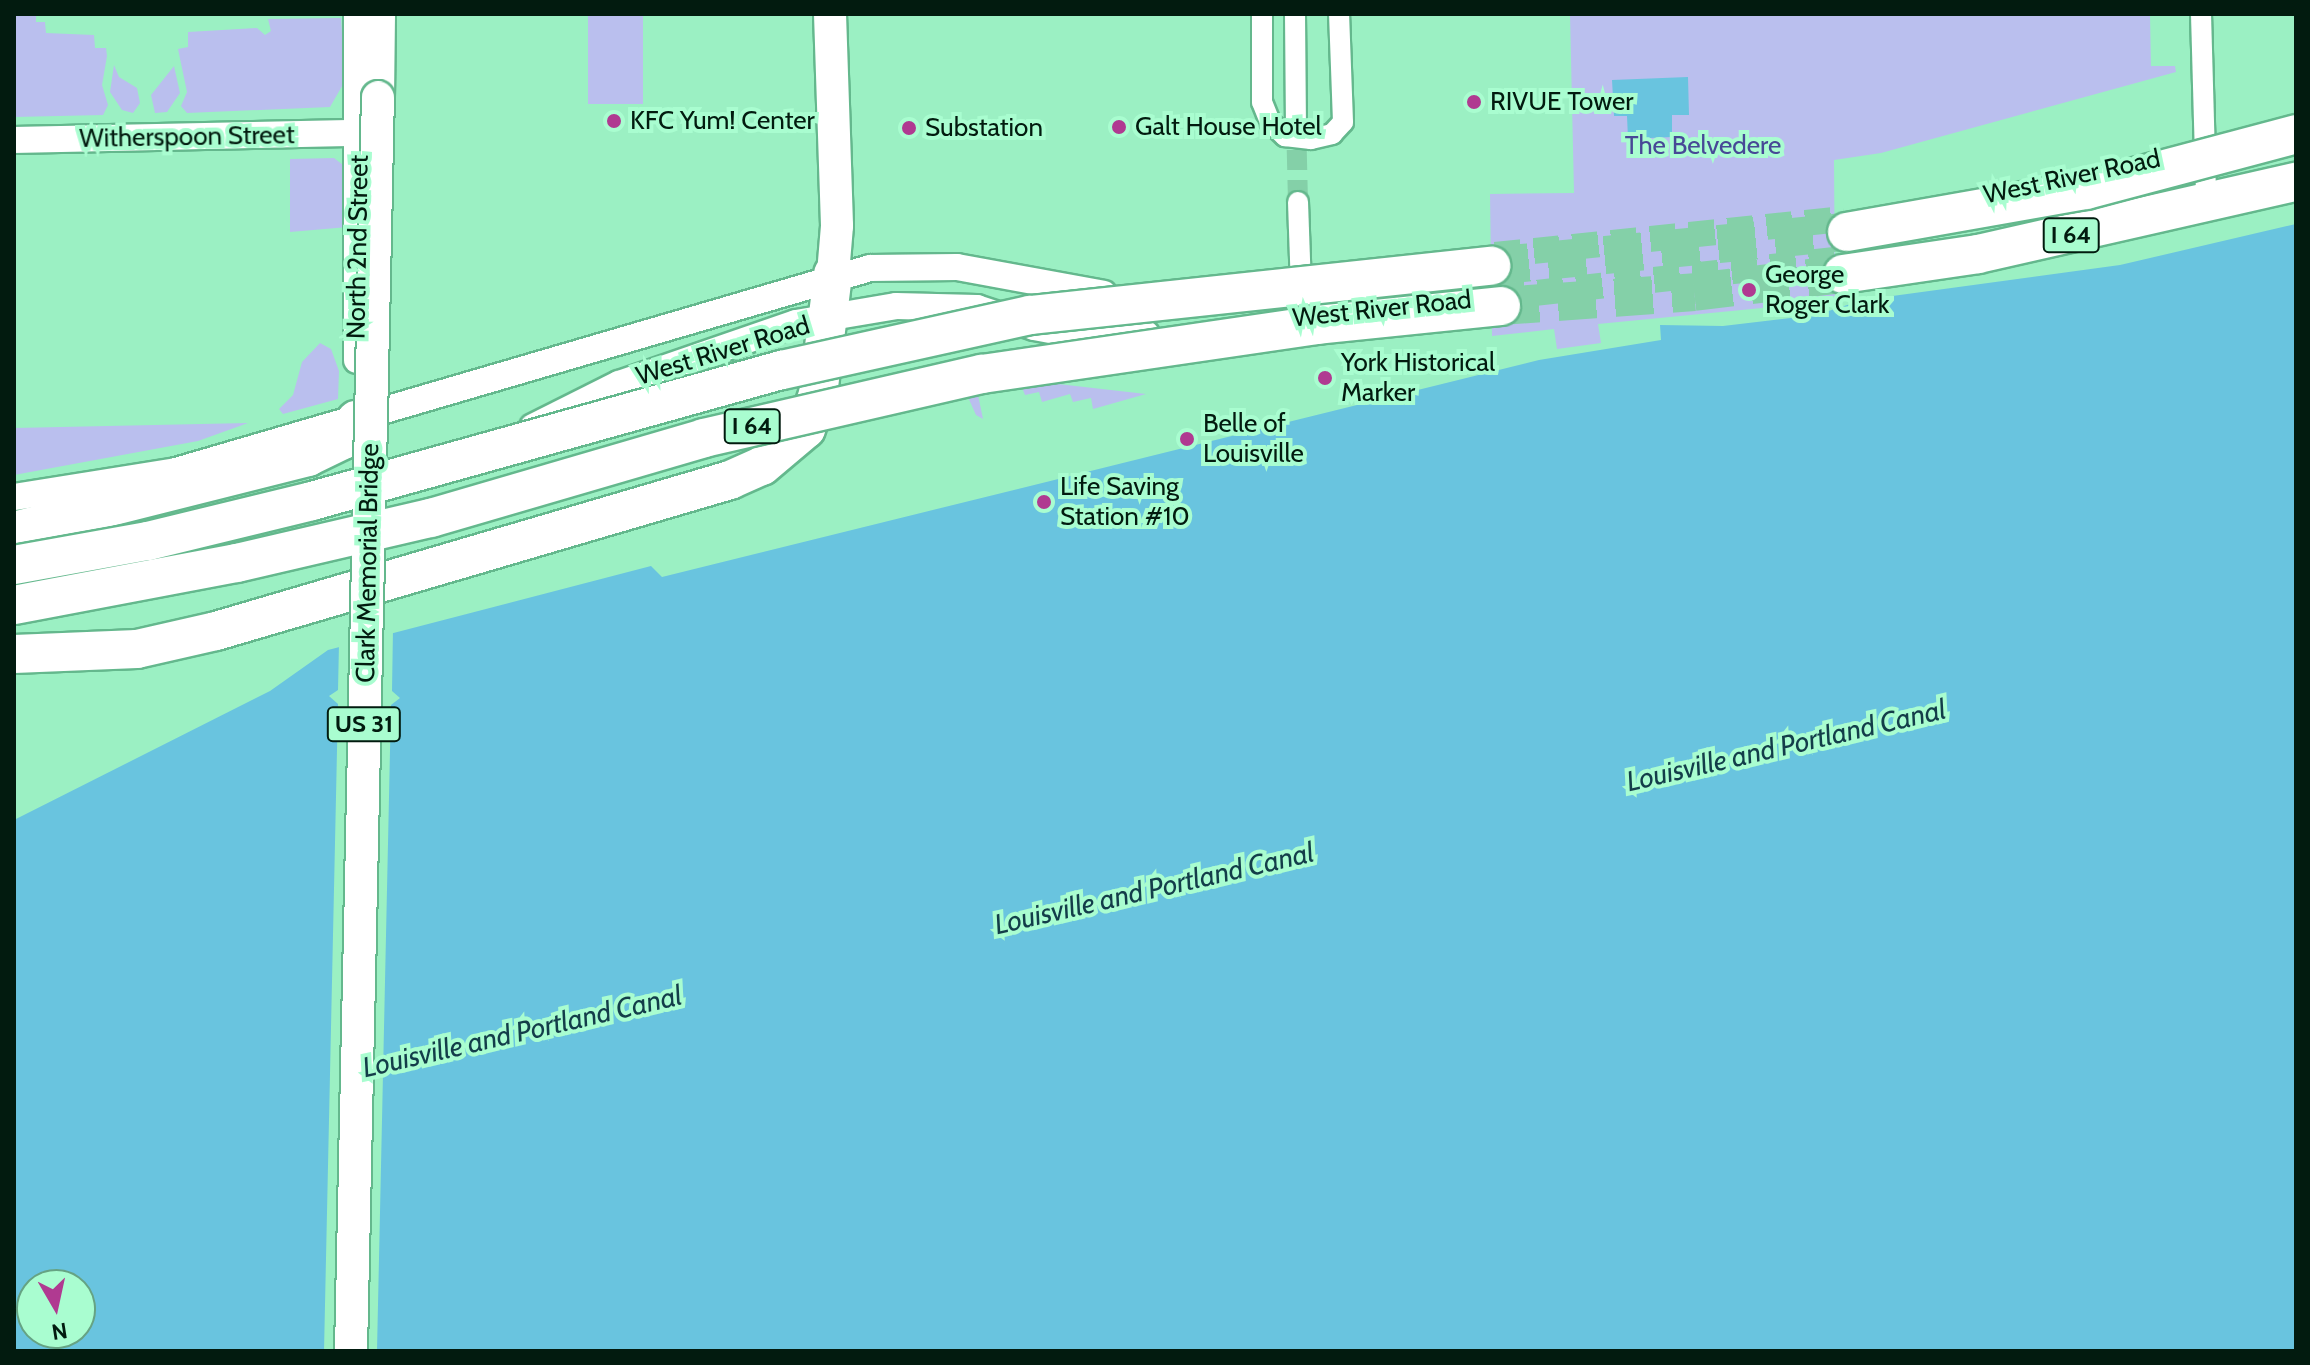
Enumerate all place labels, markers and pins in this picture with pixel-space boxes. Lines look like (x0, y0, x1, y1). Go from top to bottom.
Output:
place label: RIVUE Tower (1490, 86, 1633, 118)
marker: RIVUE Tower (1465, 93, 1483, 111)
place label: KFC Yum! Center (630, 105, 815, 137)
place label: Galt House Hotel (1135, 111, 1322, 143)
marker: KFC Yum! Center (605, 112, 623, 130)
place label: Substation (925, 112, 1043, 144)
marker: Galt House Hotel (1110, 118, 1128, 136)
marker: Substation (900, 119, 918, 137)
place label: George Roger Clark (1765, 259, 1889, 320)
marker: George Roger Clark (1740, 281, 1758, 299)
place label: York Historical Marker (1341, 347, 1495, 408)
marker: York Historical Marker (1316, 369, 1334, 387)
place label: Belle of Louisville (1203, 408, 1304, 470)
marker: Belle of Louisville (1178, 430, 1196, 448)
place label: Life Saving Station #10 (1060, 471, 1190, 532)
marker: Life Saving Station #10 (1035, 493, 1053, 511)

